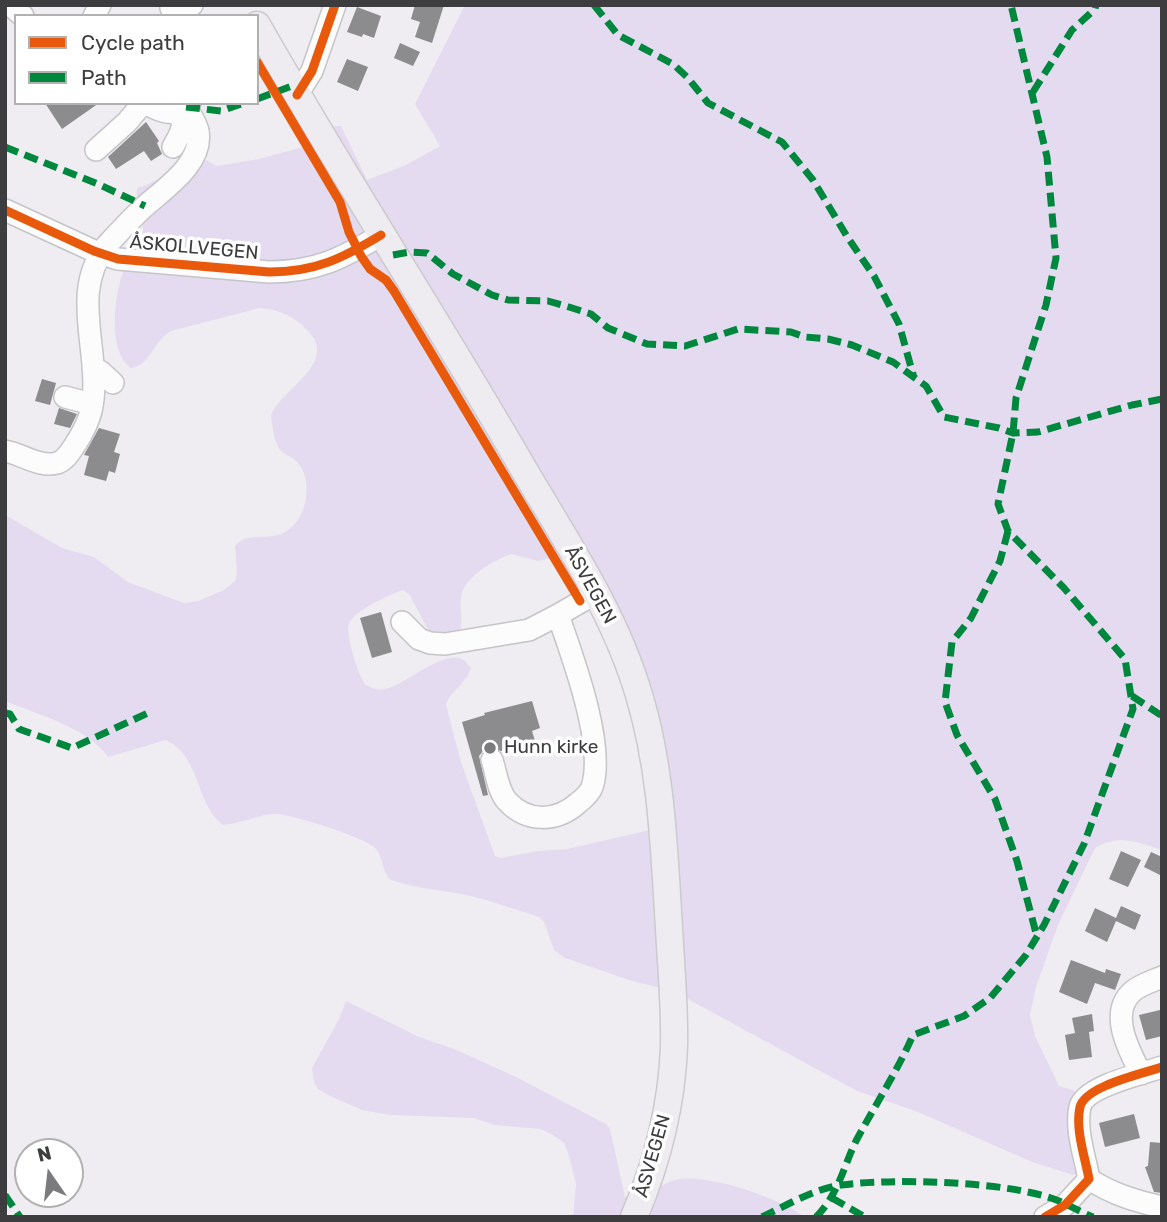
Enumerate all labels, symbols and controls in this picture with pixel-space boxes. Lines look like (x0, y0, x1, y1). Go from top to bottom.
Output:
legend (14, 14, 259, 105)
text: Cycle path (81, 30, 185, 55)
text: Path (81, 65, 127, 90)
street label: ÅSKOLLVEGEN (129, 231, 259, 265)
street label: ÅSVEGEN (559, 542, 621, 628)
place label: Hunn kirke (504, 737, 598, 759)
marker: Hunn kirke (482, 740, 498, 756)
street label: ÅSVEGEN (630, 1112, 676, 1200)
north arrow (14, 1138, 84, 1208)
text: N (35, 1141, 54, 1167)

